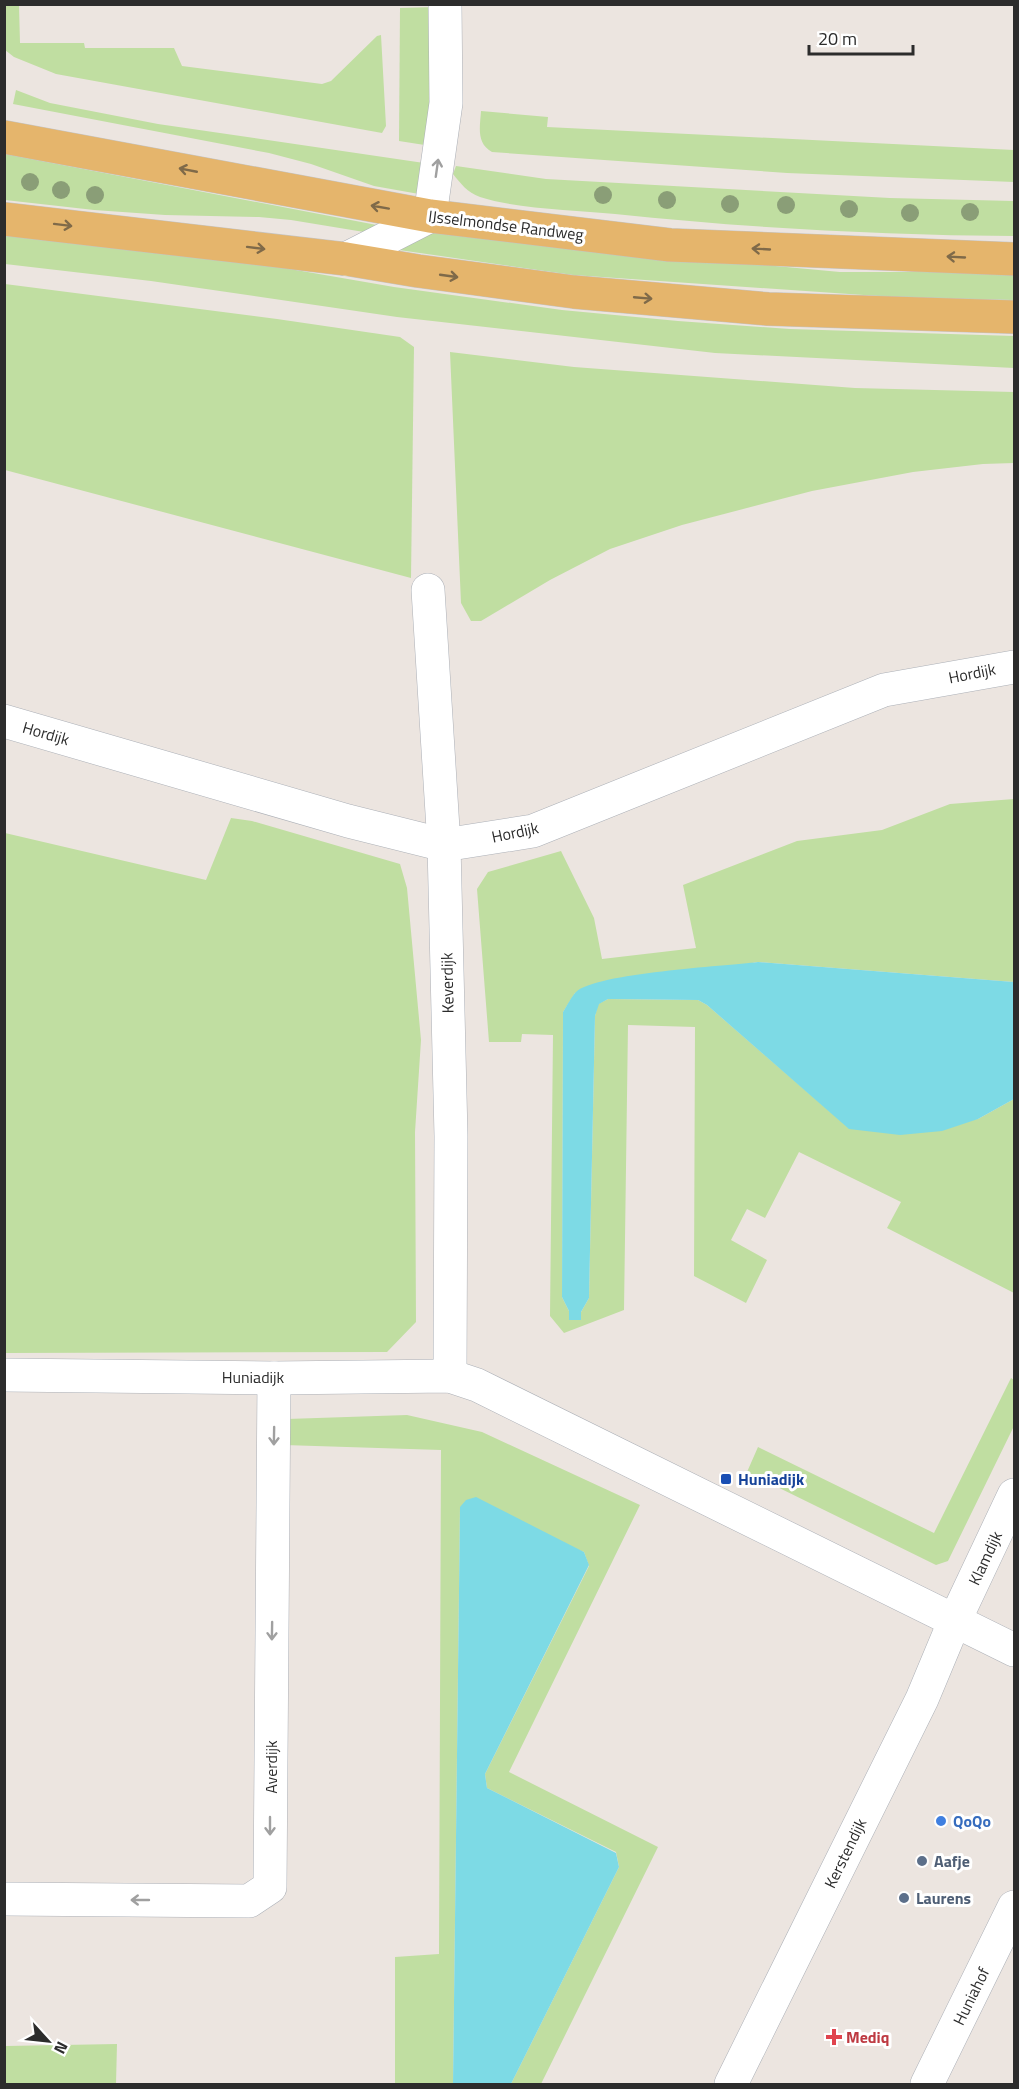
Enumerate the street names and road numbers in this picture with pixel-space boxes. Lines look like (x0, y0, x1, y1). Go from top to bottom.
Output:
street label: IJsselmondse Randweg (427, 204, 585, 246)
street label: Hordijk (946, 657, 998, 689)
street label: Hordijk (20, 715, 73, 751)
street label: Hordijk (489, 815, 541, 849)
street label: Keverdijk (434, 952, 460, 1014)
street label: Huniadijk (222, 1365, 285, 1389)
street label: Klamdijk (962, 1527, 1008, 1589)
street label: Averdijk (259, 1740, 283, 1794)
street label: Kerstendijk (818, 1814, 872, 1892)
street label: Huniahof (947, 1962, 996, 2029)

